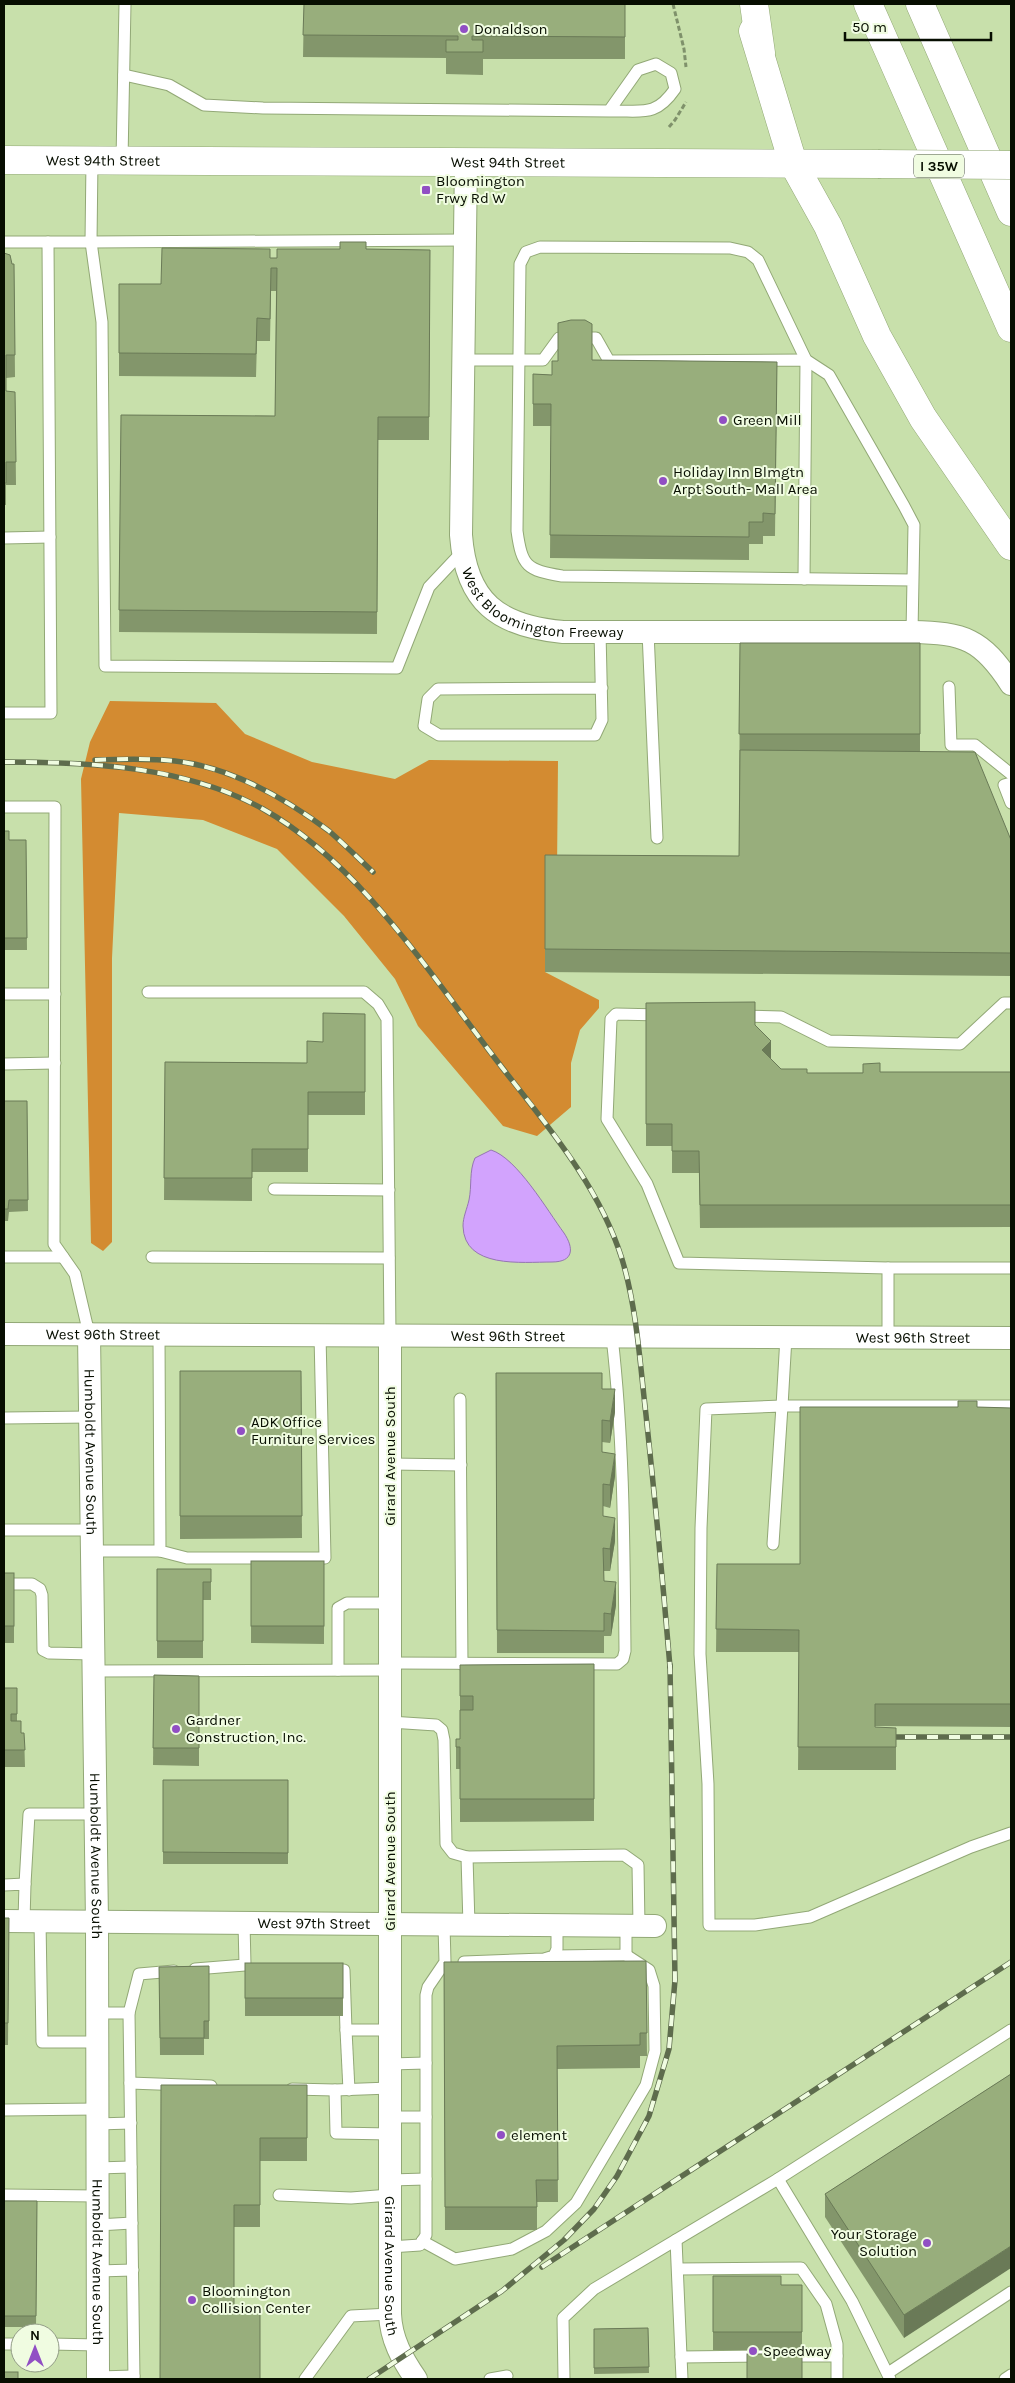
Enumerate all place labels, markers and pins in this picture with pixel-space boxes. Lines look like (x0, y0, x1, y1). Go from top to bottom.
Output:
place label: Donaldson (474, 20, 548, 38)
marker: Donaldson (458, 23, 470, 35)
place label: Bloomington Frwy Rd W (436, 172, 525, 207)
marker: Bloomington Frwy Rd W (420, 184, 432, 196)
place label: Green Mill (733, 411, 802, 429)
marker: Green Mill (717, 414, 729, 426)
place label: Holiday Inn Blmgtn Arpt South- Mall Area (673, 463, 818, 498)
marker: Holiday Inn Blmgtn Arpt South- Mall Area (657, 475, 669, 487)
place label: ADK Office Furniture Services (251, 1413, 375, 1448)
marker: ADK Office Furniture Services (235, 1425, 247, 1437)
place label: Gardner Construction, Inc. (186, 1711, 306, 1746)
marker: Gardner Construction, Inc. (170, 1723, 182, 1735)
place label: element (511, 2126, 567, 2144)
marker: element (495, 2129, 507, 2141)
place label: Your Storage Solution (831, 2225, 917, 2260)
marker: Your Storage Solution (921, 2237, 933, 2249)
place label: Bloomington Collision Center (202, 2282, 311, 2317)
marker: Bloomington Collision Center (186, 2294, 198, 2306)
place label: Speedway (763, 2342, 831, 2360)
marker: Speedway (747, 2345, 759, 2357)

